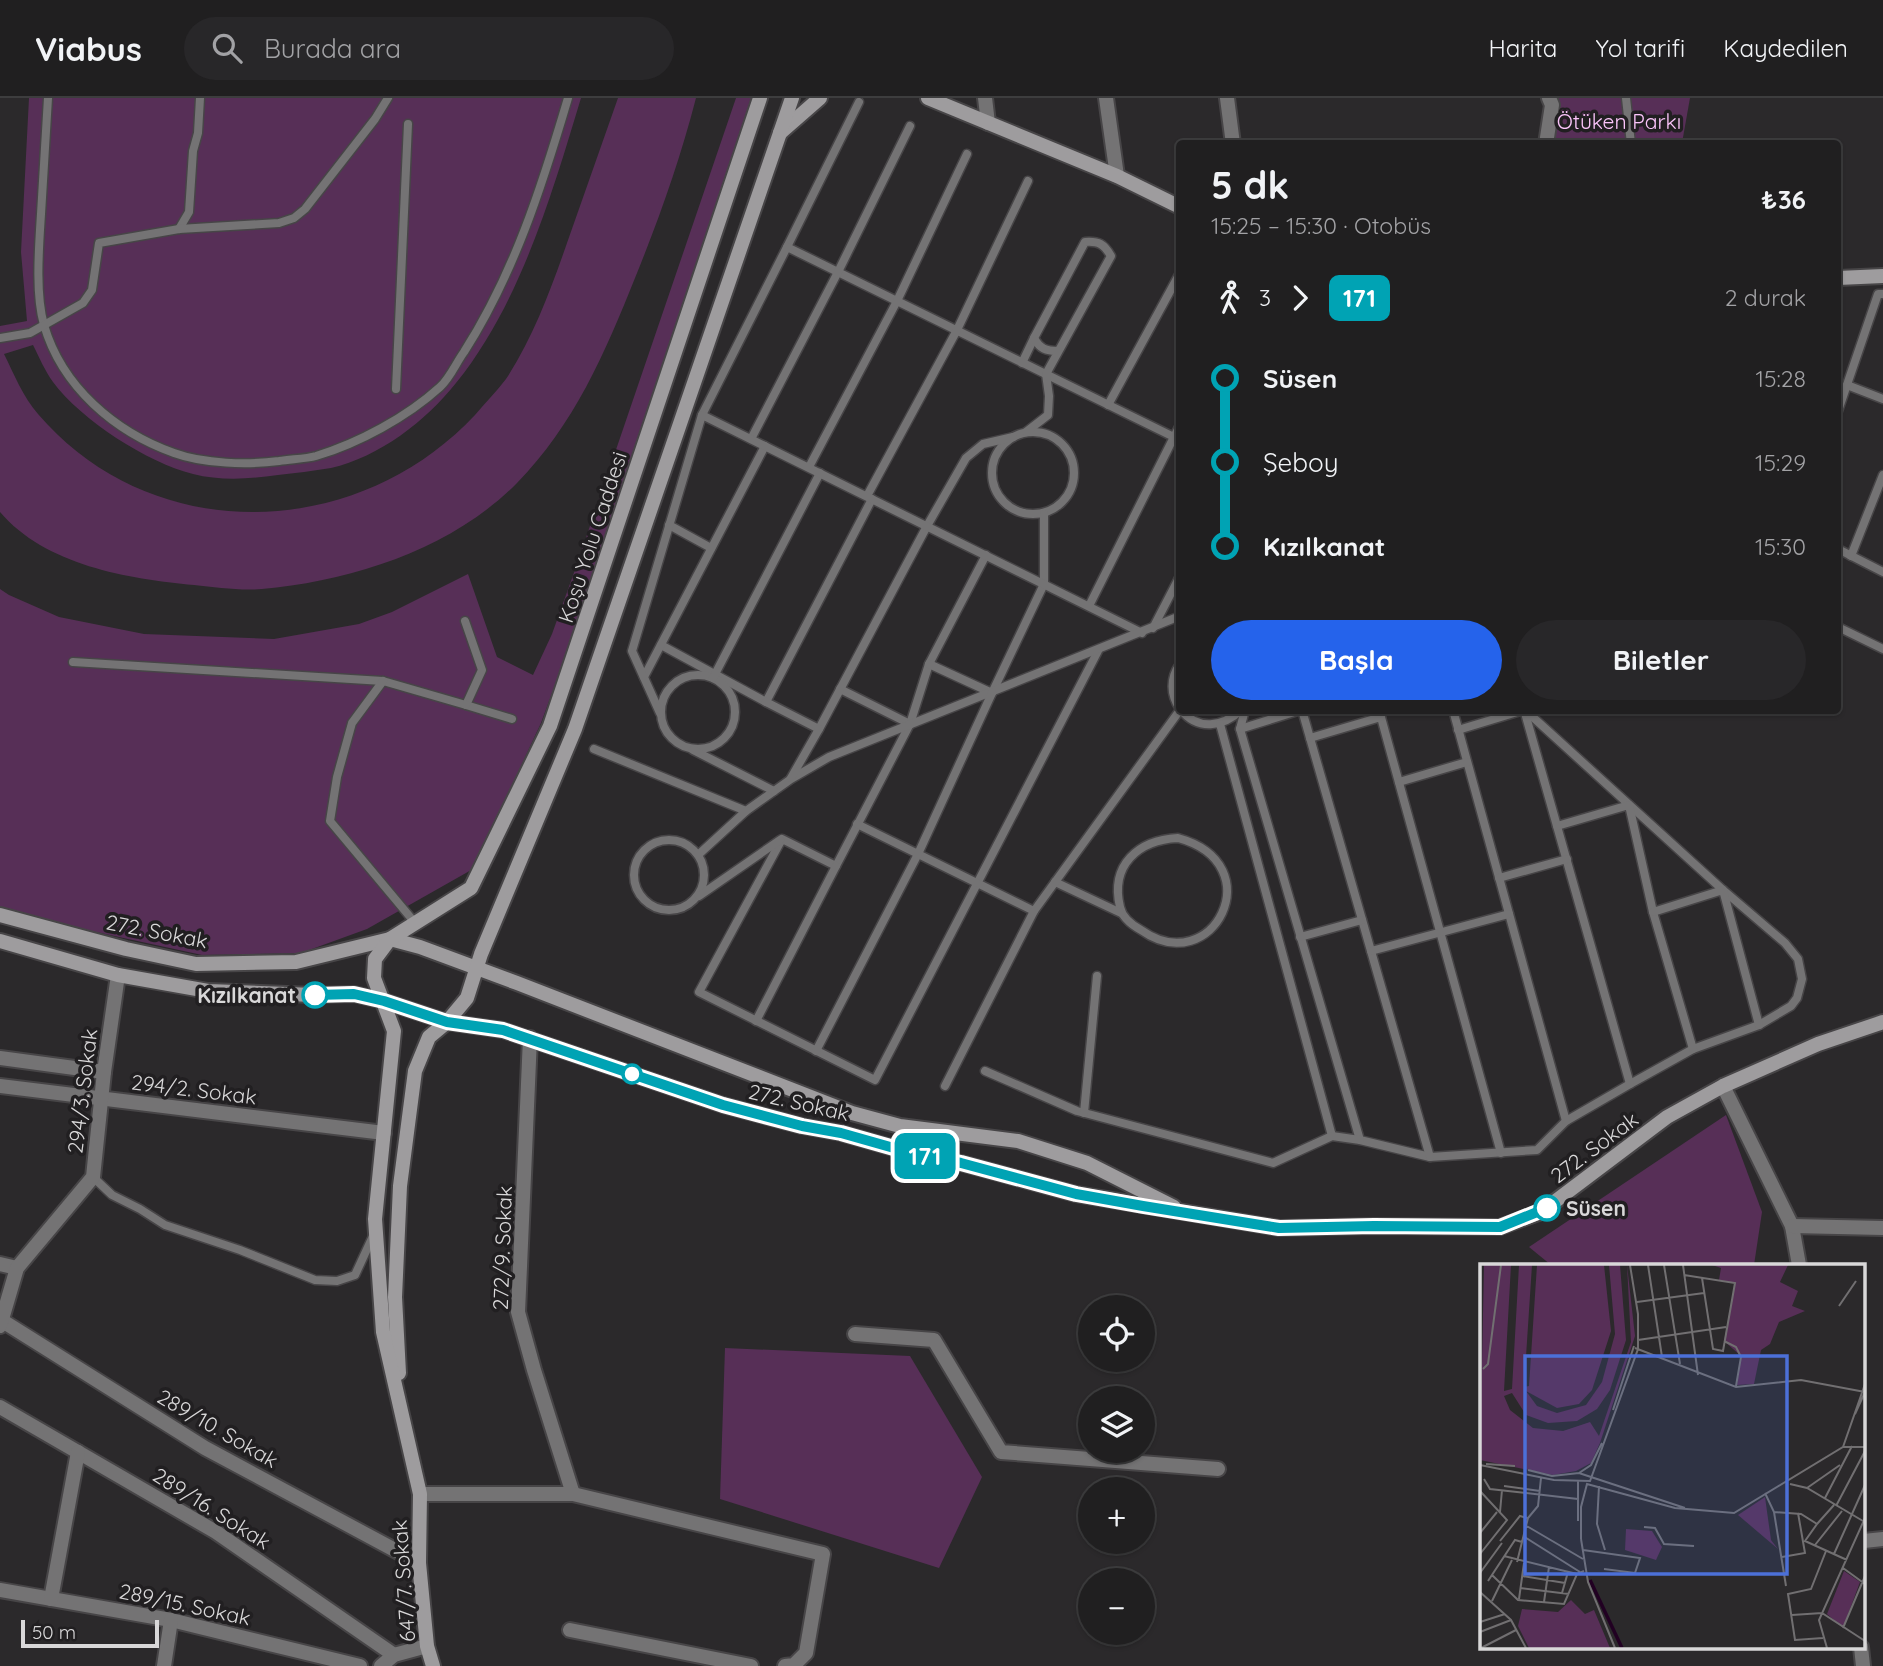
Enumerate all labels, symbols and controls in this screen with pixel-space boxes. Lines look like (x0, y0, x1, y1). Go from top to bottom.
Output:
search box (184, 17, 674, 80)
text: Viabus (35, 28, 142, 69)
icon: search (208, 29, 246, 67)
text: Burada ara (264, 32, 401, 65)
text: Harita (1489, 33, 1557, 63)
text: Yol tarifi (1595, 33, 1685, 63)
text: Kaydedilen (1723, 33, 1848, 63)
park label: Ötüken Parkı (1557, 108, 1681, 134)
text: 5 dk (1211, 161, 1289, 209)
text: ₺36 (1761, 183, 1806, 216)
text: 15:25 – 15:30 · Otobüs (1211, 211, 1431, 240)
icon: walk (1211, 279, 1249, 317)
icon: forward (1281, 279, 1319, 317)
text: 3 (1259, 283, 1271, 312)
text: 171 (1343, 283, 1376, 313)
text: 2 durak (1725, 283, 1806, 312)
text: Süsen (1263, 362, 1337, 395)
text: 15:28 (1755, 364, 1806, 393)
text: Şeboy (1263, 446, 1339, 479)
street label: Koşu Yolu Caddesi (552, 448, 632, 626)
text: 15:29 (1755, 448, 1806, 477)
text: Kızılkanat (1263, 530, 1385, 563)
text: 15:30 (1755, 532, 1806, 561)
button: Başla (1211, 620, 1502, 700)
button: Biletler (1516, 620, 1806, 700)
street label: 272. Sokak (104, 908, 210, 954)
place label: Kızılkanat (197, 982, 296, 1008)
marker: Kızılkanat (302, 982, 328, 1008)
street label: 294/3. Sokak (61, 1027, 103, 1155)
unlabelled marker (622, 1064, 642, 1084)
street label: 294/2. Sokak (130, 1068, 258, 1110)
street label: 272. Sokak (746, 1078, 852, 1126)
street label: 272. Sokak (1545, 1106, 1643, 1188)
line badge: 171 (885, 1133, 965, 1179)
text: 171 (909, 1141, 941, 1171)
street label: 272/9. Sokak (487, 1185, 517, 1311)
marker: Süsen (1534, 1195, 1560, 1221)
place label: Süsen (1566, 1195, 1626, 1221)
inset map (1480, 1264, 1866, 1648)
map controls (1078, 1295, 1155, 1645)
button: locate (1078, 1295, 1155, 1372)
street label: 289/10. Sokak (153, 1383, 283, 1473)
button: layers (1078, 1386, 1155, 1463)
street label: 289/16. Sokak (148, 1462, 276, 1554)
button: + (1078, 1477, 1155, 1554)
street label: 647/7. Sokak (386, 1519, 420, 1643)
button: − (1078, 1568, 1155, 1645)
street label: 289/15. Sokak (117, 1577, 253, 1631)
scale bar (21, 1617, 159, 1649)
text: 50 m (32, 1620, 76, 1644)

